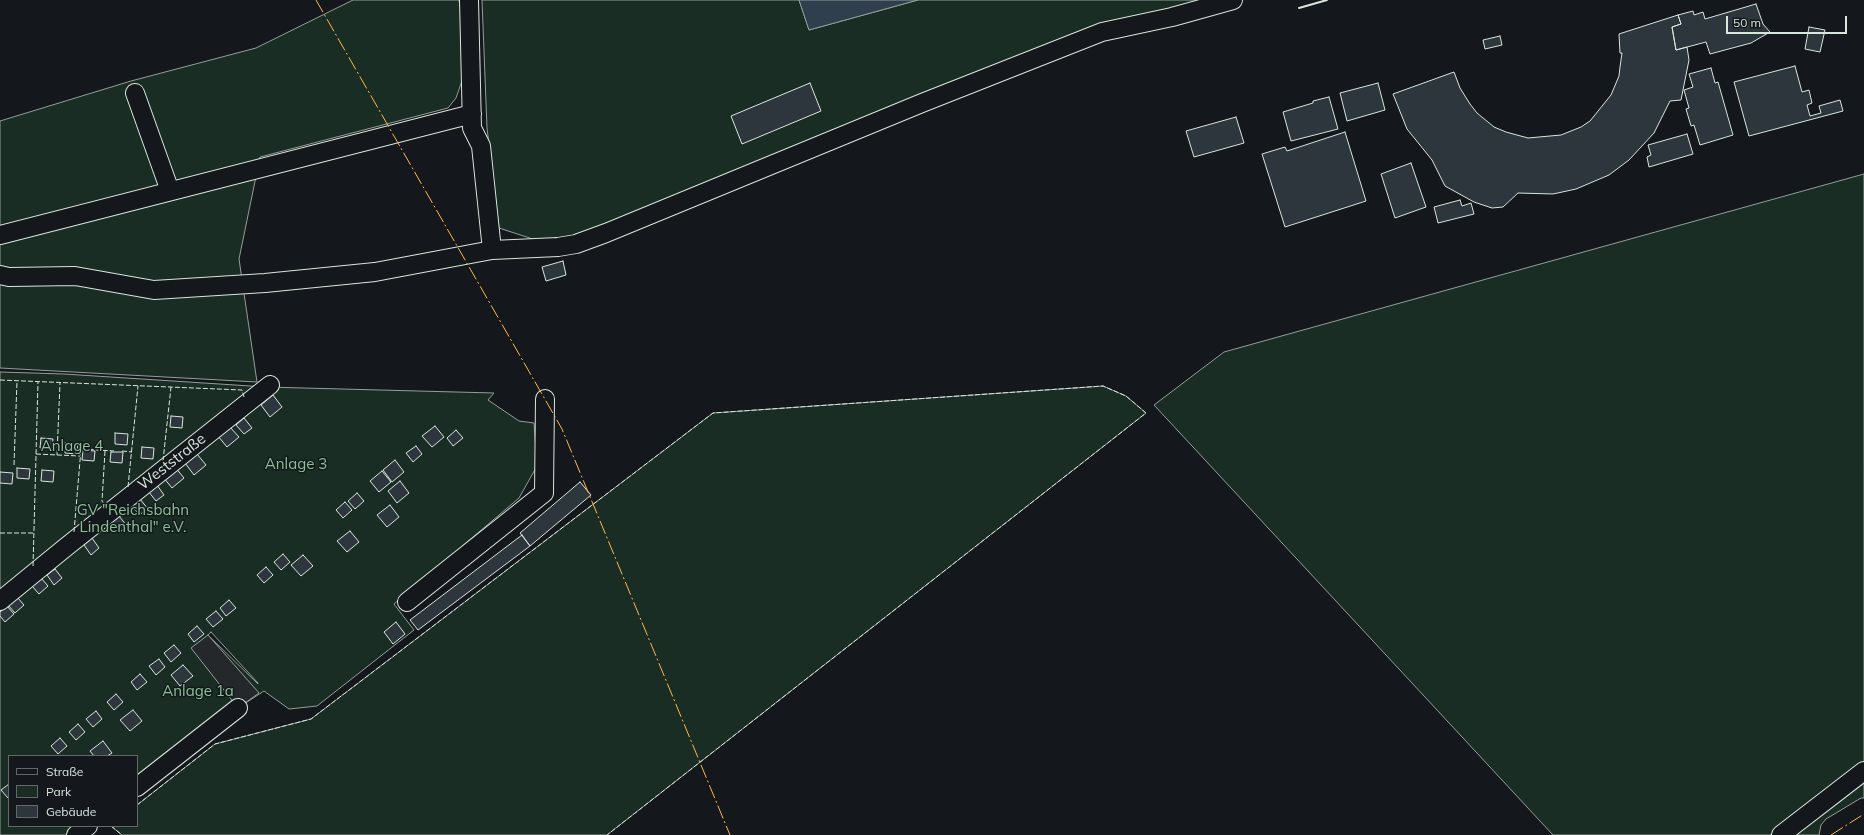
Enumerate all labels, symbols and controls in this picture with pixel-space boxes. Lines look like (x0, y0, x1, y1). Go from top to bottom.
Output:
scale bar (1728, 8, 1849, 34)
text: 50 m (1733, 15, 1761, 30)
street label: Weststraße (134, 430, 210, 494)
park label: Anlage 4 (41, 437, 103, 455)
park label: Anlage 3 (265, 455, 327, 473)
park label: GV "Reichsbahn Lindenthal" e.V. (77, 501, 189, 536)
park label: Anlage 1a (162, 682, 234, 700)
legend (8, 755, 138, 827)
text: Straße (46, 764, 83, 779)
text: Park (46, 784, 71, 799)
text: Gebäude (46, 804, 96, 819)

